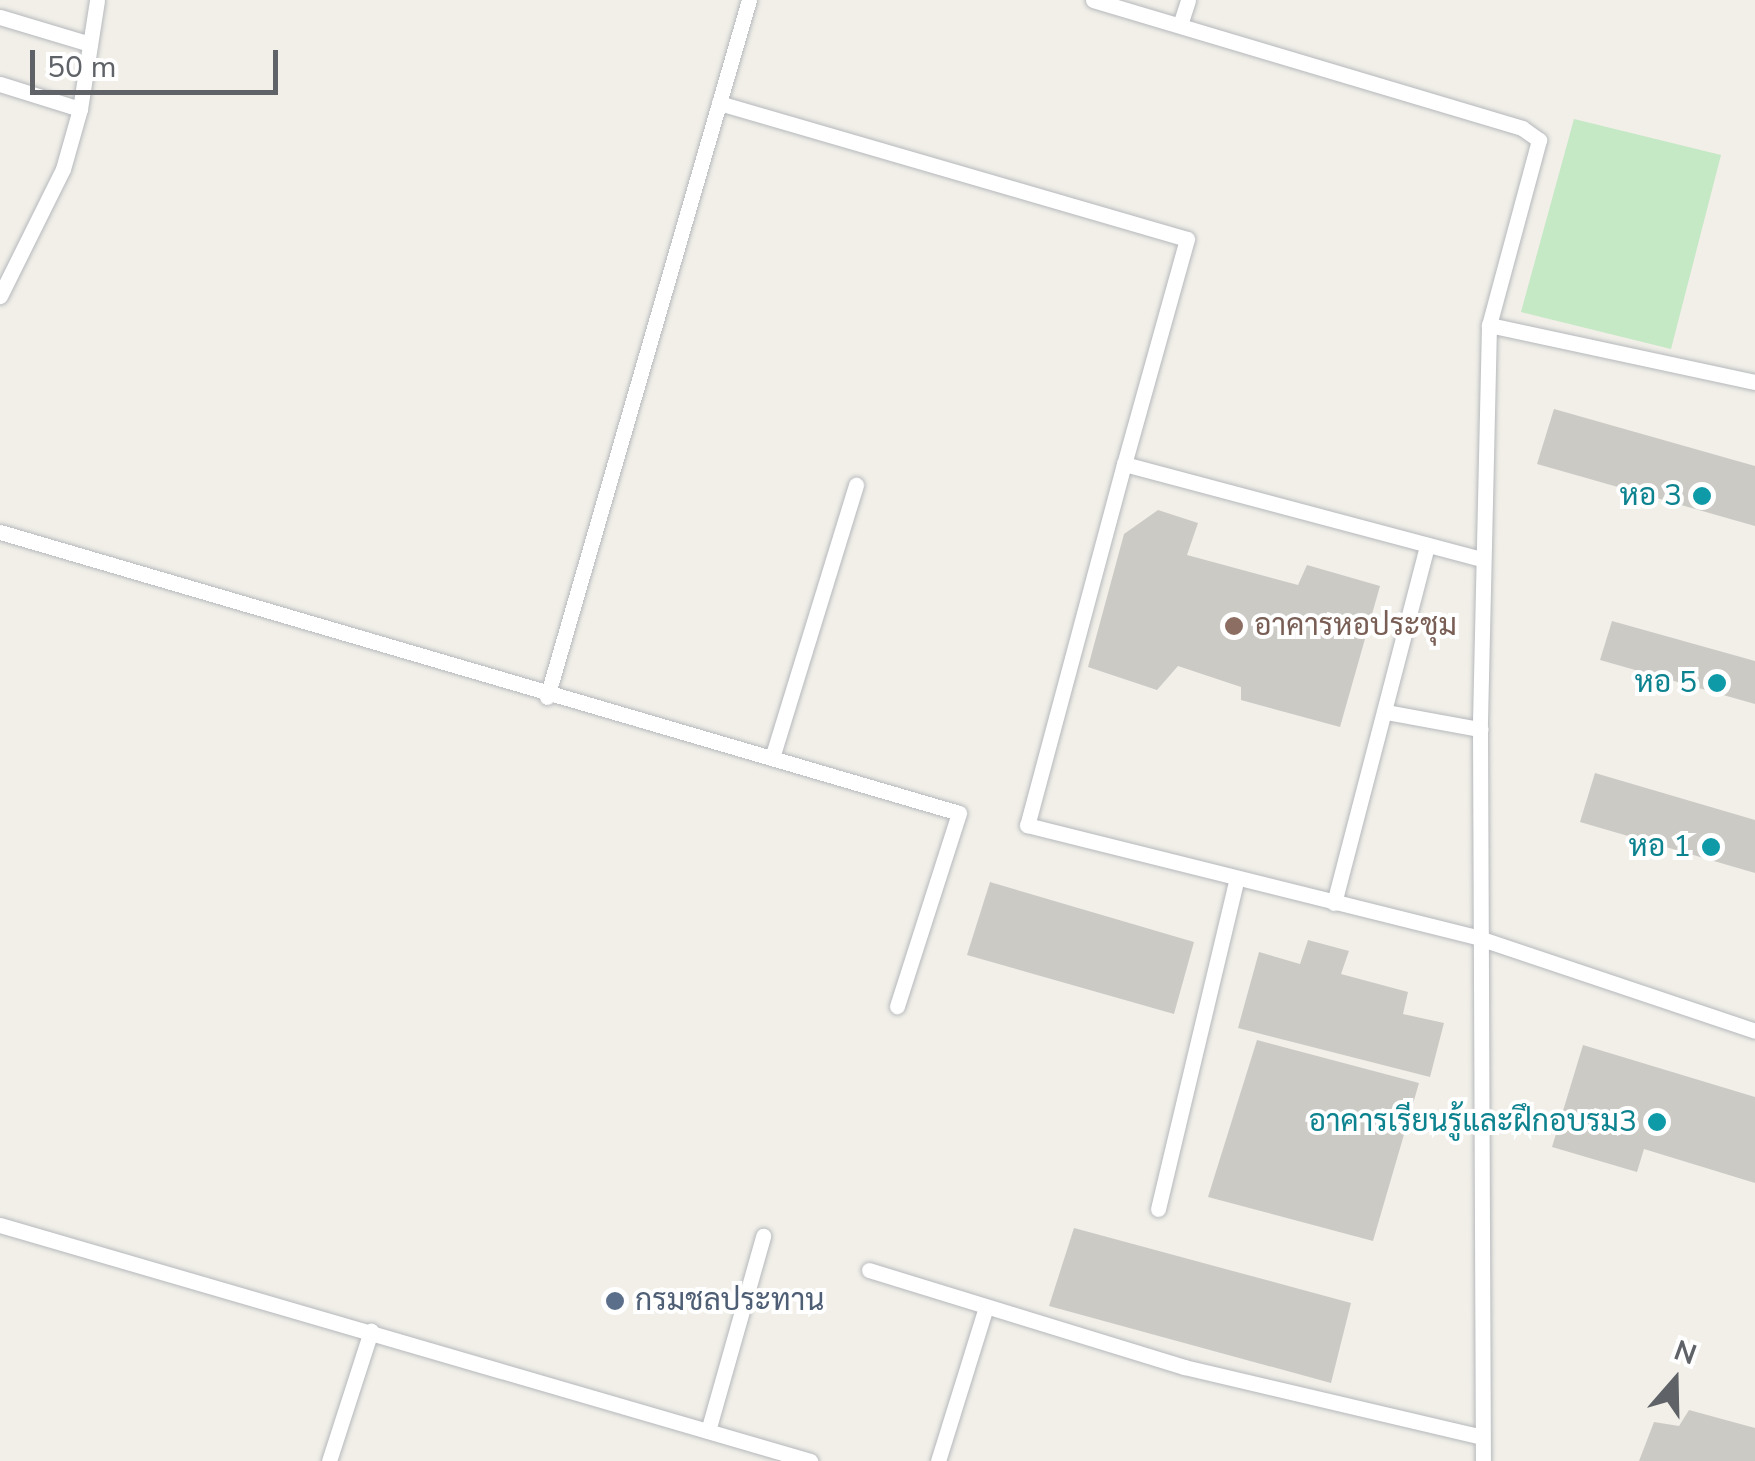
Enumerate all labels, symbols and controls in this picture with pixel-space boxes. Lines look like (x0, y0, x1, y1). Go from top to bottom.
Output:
scale bar (35, 30, 282, 92)
text: 50 m (47, 47, 116, 88)
place label: หอ 3 (1620, 478, 1682, 514)
marker: หอ 3 (1691, 485, 1713, 507)
place label: อาคารหอประชุม (1254, 608, 1457, 644)
marker: อาคารหอประชุม (1223, 615, 1245, 637)
place label: หอ 5 (1635, 665, 1697, 701)
marker: หอ 5 (1706, 672, 1728, 694)
place label: หอ 1 (1629, 829, 1691, 865)
marker: หอ 1 (1700, 836, 1722, 858)
place label: อาคารเรียนรู้และฝึกอบรม3 (1308, 1104, 1637, 1140)
marker: อาคารเรียนรู้และฝึกอบรม3 (1646, 1111, 1668, 1133)
place label: กรมชลประทาน (635, 1283, 824, 1319)
marker: กรมชลประทาน (604, 1290, 626, 1312)
north arrow (1625, 1331, 1725, 1431)
text: N (1669, 1331, 1702, 1374)

